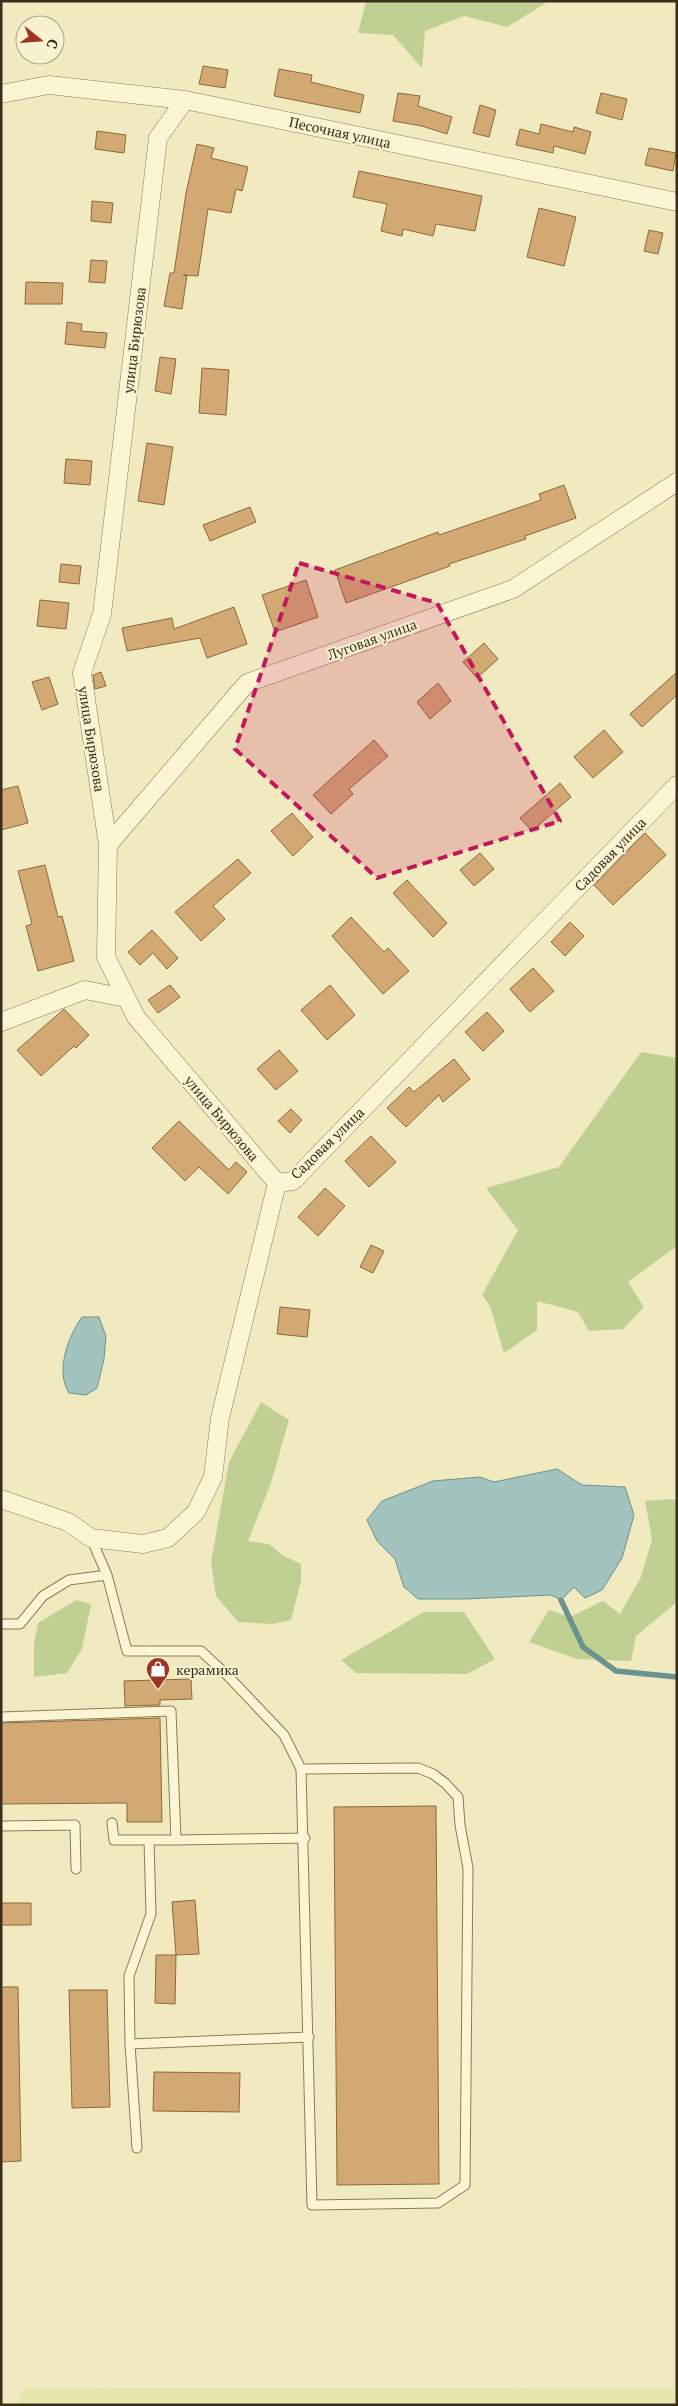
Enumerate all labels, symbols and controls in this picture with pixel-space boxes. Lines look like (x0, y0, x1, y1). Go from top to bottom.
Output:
north arrow (15, 15, 65, 65)
text: С (42, 37, 63, 51)
street label: Песочная улица (287, 112, 393, 152)
street label: улица Бирюзова (118, 286, 150, 395)
street label: Луговая улица (324, 614, 419, 664)
street label: улица Бирюзова (74, 684, 110, 793)
street label: Садовая улица (570, 813, 650, 895)
street label: улица Бирюзова (180, 1070, 264, 1165)
street label: Садовая улица (286, 1103, 368, 1183)
shop icon: керамика (145, 1656, 171, 1690)
place label: керамика (176, 1660, 239, 1679)

